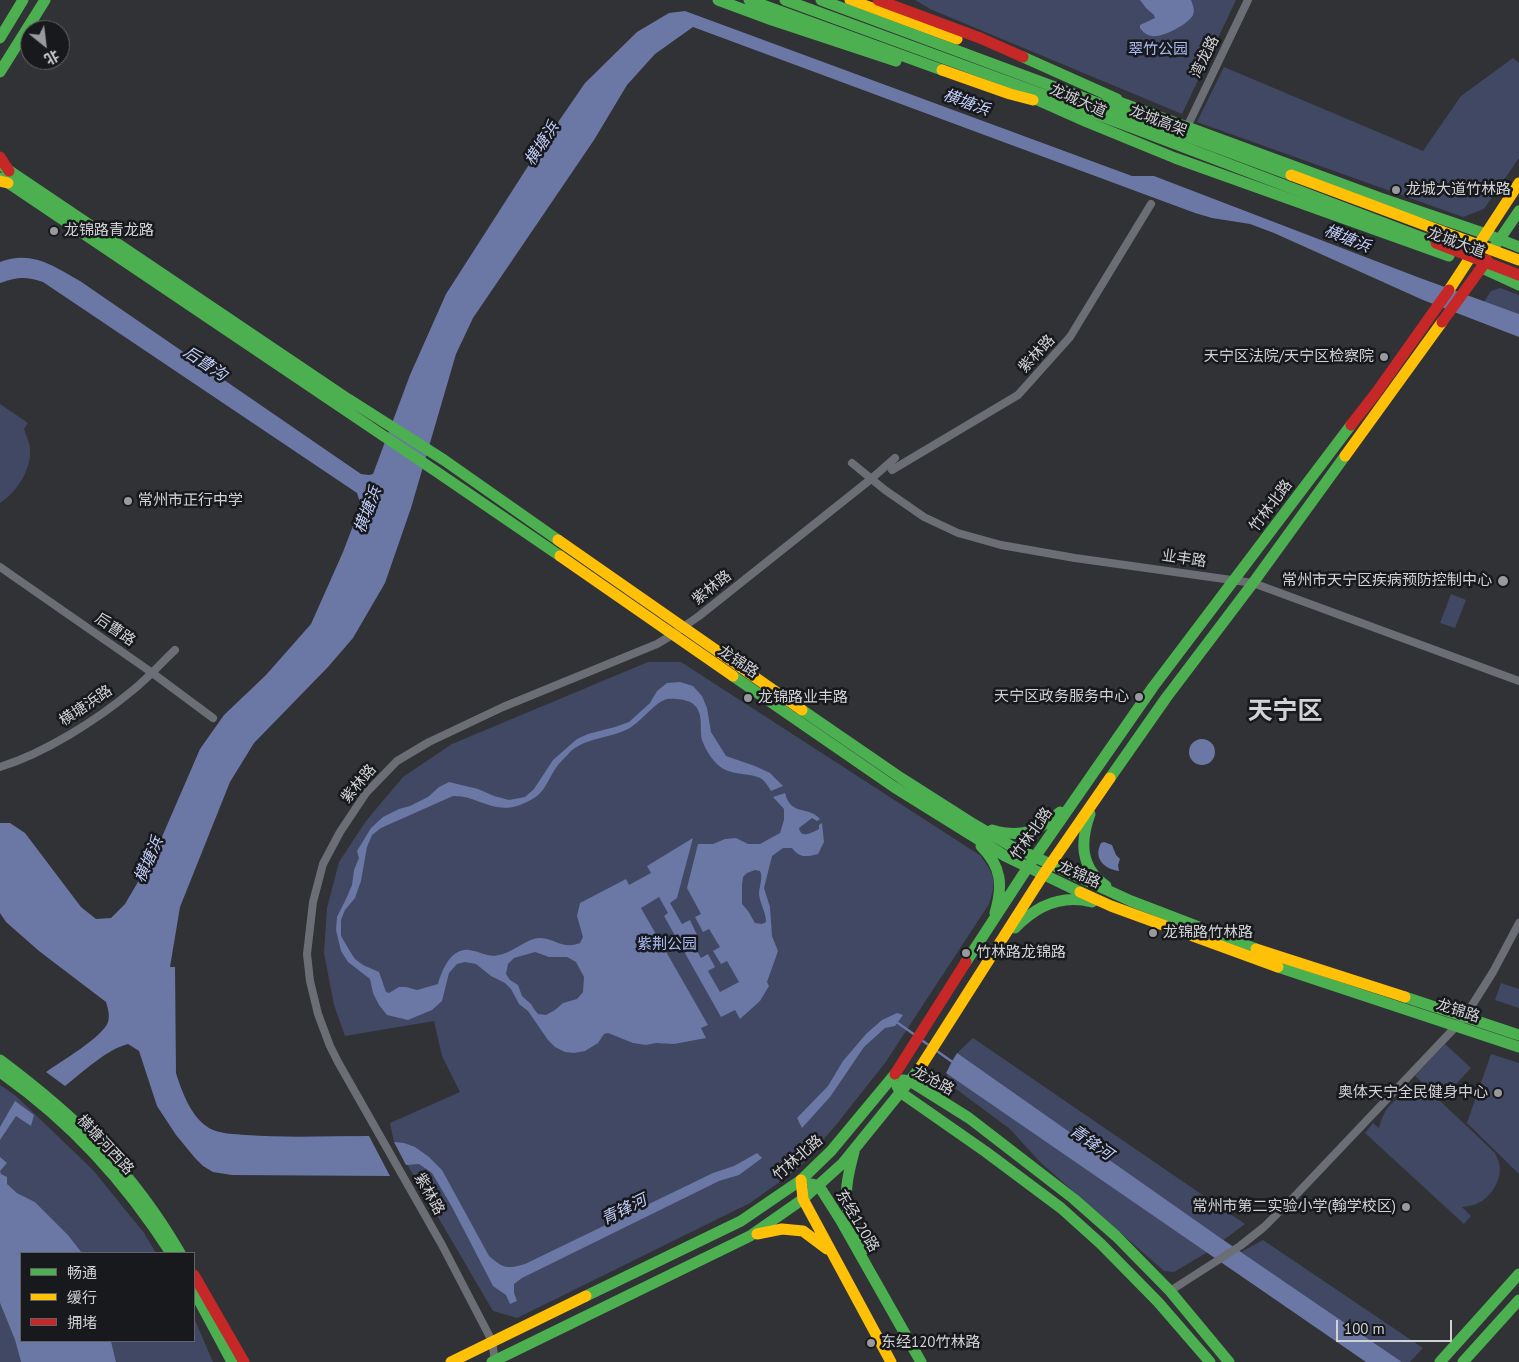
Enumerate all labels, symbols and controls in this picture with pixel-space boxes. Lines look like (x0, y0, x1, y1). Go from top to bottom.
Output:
north arrow (20, 20, 70, 70)
street label: 湾龙路 (1187, 33, 1223, 81)
park label: 翠竹公园 (1128, 41, 1188, 59)
text: 北 (41, 46, 62, 69)
street label: 龙城大道 (1047, 81, 1109, 121)
water label: 横塘浜 (940, 86, 992, 120)
street label: 龙城高架 (1127, 102, 1189, 140)
water label: 横塘浜 (521, 119, 563, 169)
place label: 龙城大道竹林路 (1406, 181, 1511, 199)
marker: 龙城大道竹林路 (1390, 184, 1402, 196)
water label: 横塘浜 (1321, 221, 1373, 257)
place label: 龙锦路青龙路 (64, 222, 154, 240)
street label: 龙城大道 (1425, 224, 1487, 262)
marker: 龙锦路青龙路 (48, 225, 60, 237)
street label: 紫林路 (1015, 331, 1059, 377)
water label: 后曹沟 (180, 343, 230, 385)
place label: 天宁区法院/天宁区检察院 (1204, 348, 1374, 366)
marker: 天宁区法院/天宁区检察院 (1378, 351, 1390, 363)
street label: 竹林北路 (1246, 477, 1296, 535)
water label: 横塘浜 (350, 484, 386, 536)
place label: 常州市正行中学 (138, 492, 243, 510)
marker: 常州市正行中学 (122, 495, 134, 507)
street label: 业丰路 (1160, 547, 1208, 571)
street label: 紫林路 (689, 567, 735, 609)
place label: 常州市天宁区疾病预防控制中心 (1282, 572, 1492, 590)
marker: 常州市天宁区疾病预防控制中心 (1496, 574, 1510, 588)
street label: 后曹路 (91, 610, 139, 650)
street label: 龙锦路 (714, 642, 762, 682)
street label: 横塘浜路 (56, 682, 116, 730)
place label: 天宁区政务服务中心 (994, 688, 1129, 706)
place label: 龙锦路业丰路 (758, 689, 848, 707)
marker: 天宁区政务服务中心 (1133, 691, 1145, 703)
marker: 龙锦路业丰路 (742, 692, 754, 704)
district label: 天宁区 (1248, 697, 1322, 727)
street label: 紫林路 (338, 761, 380, 807)
street label: 竹林北路 (1007, 804, 1057, 864)
water label: 横塘浜 (130, 834, 168, 886)
street label: 龙锦路 (1055, 858, 1103, 892)
place label: 龙锦路竹林路 (1163, 924, 1253, 942)
marker: 龙锦路竹林路 (1147, 927, 1159, 939)
park label: 紫荆公园 (637, 936, 697, 954)
place label: 竹林路龙锦路 (976, 944, 1066, 962)
marker: 竹林路龙锦路 (960, 947, 972, 959)
street label: 龙锦路 (1434, 995, 1482, 1027)
street label: 龙沧路 (909, 1062, 957, 1100)
place label: 奥体天宁全民健身中心 (1338, 1084, 1488, 1102)
marker: 奥体天宁全民健身中心 (1492, 1087, 1504, 1099)
street label: 横塘河西路 (73, 1111, 137, 1179)
water label: 青锋河 (1066, 1121, 1116, 1165)
street label: 竹林北路 (769, 1132, 827, 1184)
street label: 紫林路 (410, 1170, 448, 1218)
street label: 东经120路 (831, 1187, 883, 1255)
water label: 青锋河 (598, 1191, 650, 1229)
place label: 常州市第二实验小学(翰学校区) (1193, 1198, 1396, 1216)
marker: 常州市第二实验小学(翰学校区) (1400, 1201, 1412, 1213)
legend (20, 1252, 195, 1342)
text: 畅通 (67, 1263, 97, 1282)
text: 缓行 (67, 1288, 97, 1307)
scale bar (1339, 1310, 1455, 1342)
text: 拥堵 (67, 1313, 97, 1332)
text: 100 m (1344, 1319, 1385, 1338)
place label: 东经120竹林路 (881, 1334, 981, 1352)
marker: 东经120竹林路 (865, 1337, 877, 1349)

